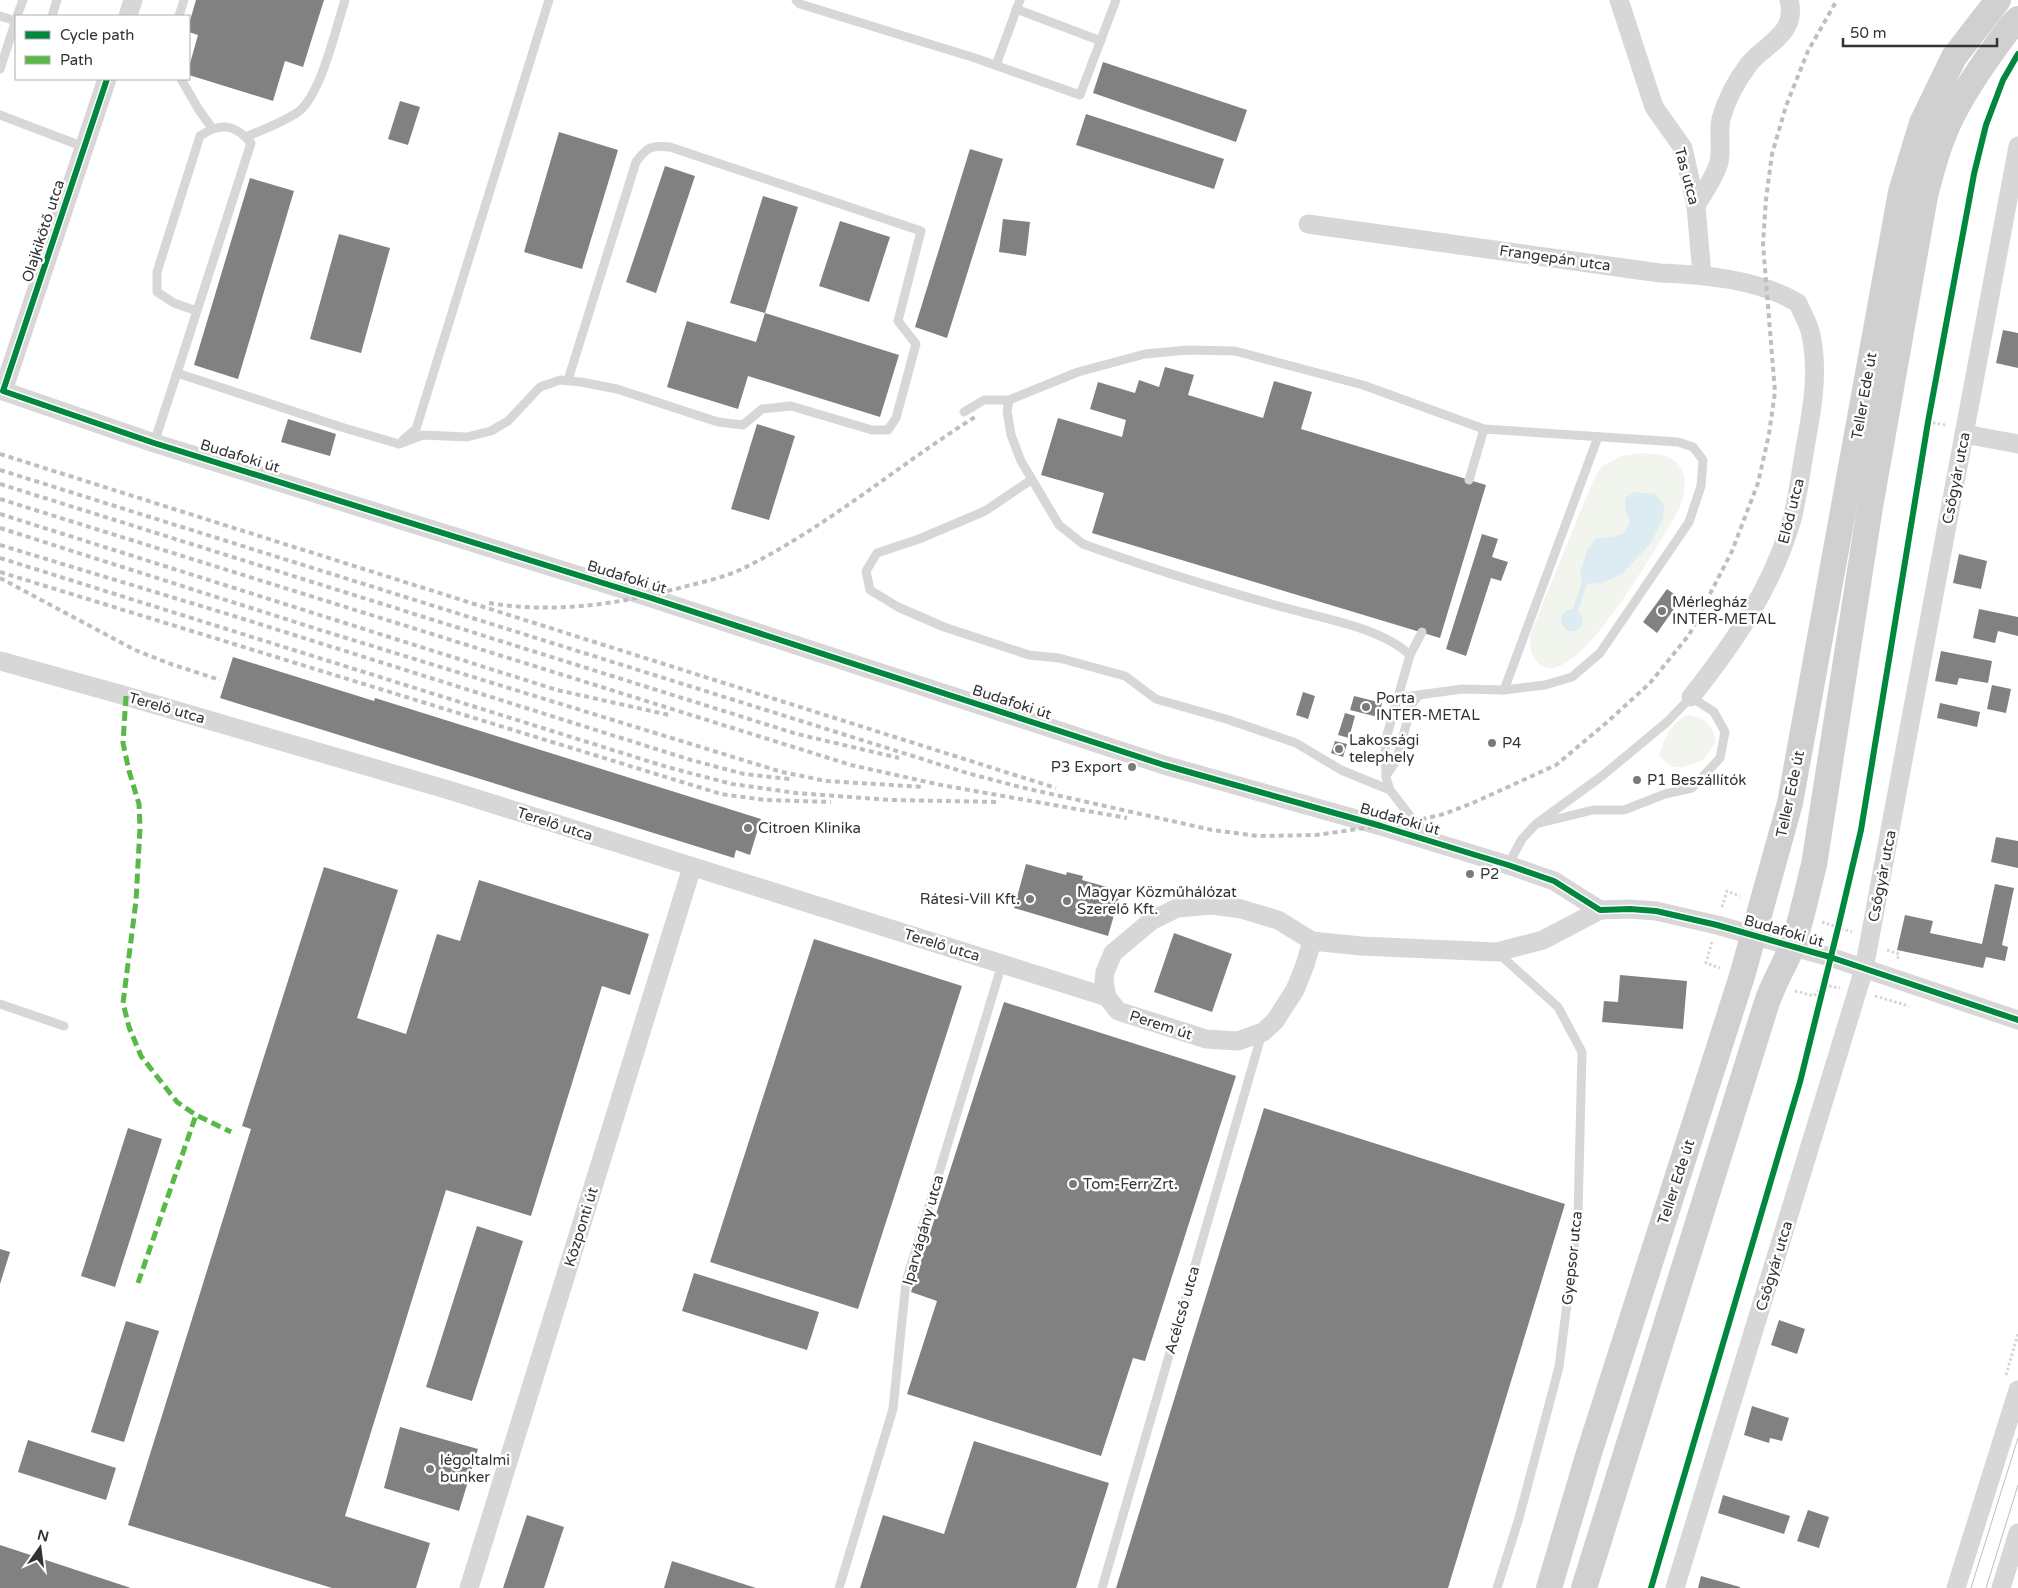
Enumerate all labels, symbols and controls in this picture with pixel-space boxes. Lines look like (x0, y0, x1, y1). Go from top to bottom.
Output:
legend (15, 15, 190, 80)
scale bar (1843, 15, 1997, 47)
text: 50 m (1850, 24, 1887, 42)
text: Cycle path (60, 26, 134, 44)
text: Path (60, 51, 93, 69)
street label: Tas utca (1671, 145, 1703, 207)
street label: Olajkikötő utca (18, 177, 68, 285)
street label: Frangepán utca (1498, 241, 1612, 275)
street label: Teller Ede út (1847, 351, 1881, 441)
street label: Csőgyár utca (1938, 430, 1974, 526)
street label: Budafoki út (198, 435, 282, 477)
street label: Előd utca (1774, 476, 1808, 546)
street label: Budafoki út (585, 556, 669, 598)
place label: Mérlegház INTER-METAL (1672, 593, 1776, 628)
marker: Mérlegház INTER-METAL (1656, 605, 1668, 617)
street label: Budafoki út (970, 681, 1054, 723)
street label: Terelő utca (127, 689, 207, 727)
place label: Porta INTER-METAL (1376, 689, 1480, 724)
marker: Porta INTER-METAL (1360, 701, 1372, 713)
place label: Lakossági telephely (1349, 731, 1419, 766)
place label: P4 (1502, 734, 1522, 752)
marker: P4 (1486, 737, 1498, 749)
marker: Lakossági telephely (1333, 743, 1345, 755)
street label: Teller Ede út (1772, 749, 1808, 839)
place label: P3 Export (1051, 758, 1122, 776)
marker: P3 Export (1126, 761, 1138, 773)
place label: P1 Beszállítók (1647, 771, 1746, 789)
marker: P1 Beszállítók (1631, 774, 1643, 786)
street label: Budafoki út (1358, 799, 1442, 839)
street label: Terelő utca (515, 803, 595, 845)
place label: Citroen Klinika (758, 819, 861, 837)
marker: Citroen Klinika (742, 822, 754, 834)
street label: Csőgyár utca (1864, 828, 1900, 924)
place label: P2 (1480, 865, 1500, 883)
marker: P2 (1464, 868, 1476, 880)
place label: Magyar Közműhálózat Szerelő Kft. (1077, 883, 1237, 918)
place label: Rátesi-Vill Kft. (920, 890, 1020, 908)
marker: Rátesi-Vill Kft. (1024, 893, 1036, 905)
marker: Magyar Közműhálózat Szerelő Kft. (1061, 895, 1073, 907)
street label: Budafoki út (1742, 911, 1826, 951)
street label: Terelő utca (902, 925, 982, 965)
street label: Perem út (1127, 1006, 1195, 1044)
street label: Teller Ede út (1654, 1137, 1698, 1227)
street label: Iparvágány utca (899, 1173, 947, 1287)
place label: Tom-Ferr Zrt. (1083, 1175, 1178, 1193)
marker: Tom-Ferr Zrt. (1067, 1178, 1079, 1190)
street label: Központi út (560, 1185, 602, 1269)
street label: Gyepsor utca (1558, 1210, 1586, 1306)
street label: Csőgyár utca (1752, 1219, 1796, 1313)
street label: Acélcső utca (1161, 1264, 1203, 1356)
place label: légoltalmi bunker (440, 1451, 510, 1486)
marker: légoltalmi bunker (424, 1463, 436, 1475)
north arrow (15, 1523, 65, 1573)
text: N (36, 1526, 51, 1545)

